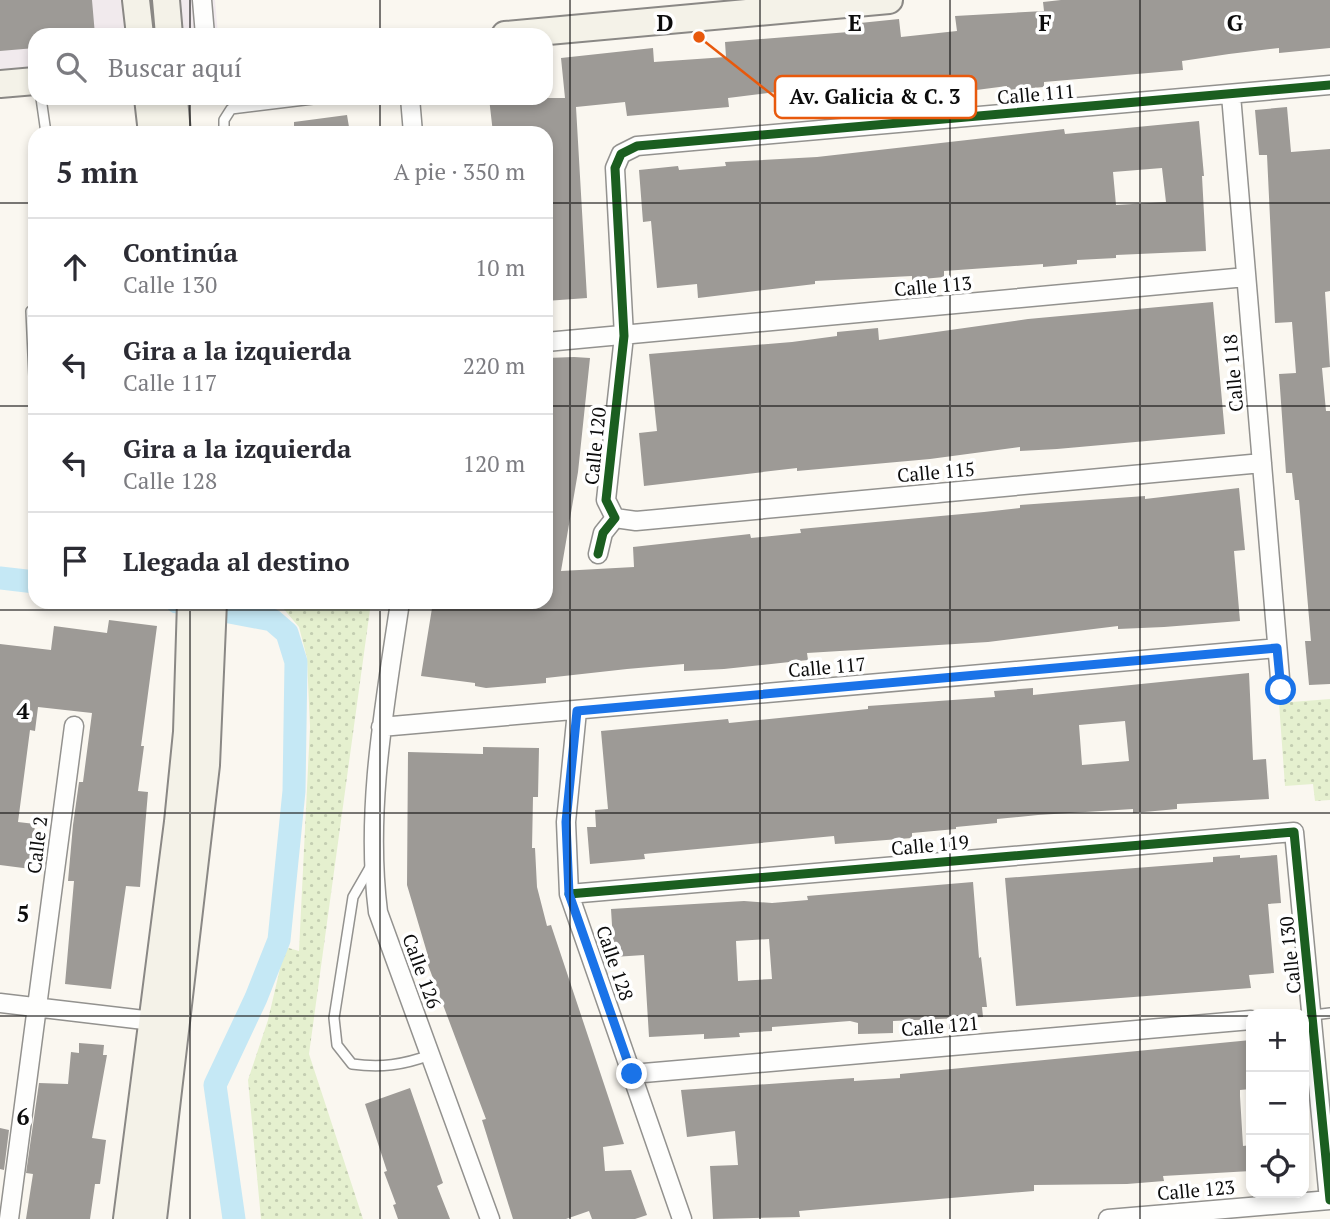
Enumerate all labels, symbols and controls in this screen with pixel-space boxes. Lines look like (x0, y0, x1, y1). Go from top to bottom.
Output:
text: D (657, 7, 674, 38)
text: E (848, 7, 862, 38)
text: F (1038, 7, 1052, 38)
text: G (1227, 7, 1244, 38)
search box (28, 28, 553, 105)
icon: search (52, 48, 90, 86)
text: Buscar aquí (108, 50, 242, 84)
callout: Av. Galicia & C. 3 (775, 76, 976, 118)
street label: Calle 111 (996, 78, 1076, 109)
text: Av. Galicia & C. 3 (789, 82, 961, 110)
text: 5 min (56, 152, 138, 192)
text: A pie · 350 m (394, 156, 525, 187)
text: Continúa (123, 235, 238, 269)
icon: ahead (56, 248, 94, 286)
text: 10 m (475, 252, 525, 283)
text: Calle 130 (123, 269, 217, 300)
street label: Calle 113 (893, 270, 973, 301)
text: Gira a la izquierda (123, 333, 351, 367)
street label: Calle 118 (1217, 333, 1248, 413)
icon: left (56, 346, 94, 384)
text: 220 m (463, 350, 525, 381)
text: Calle 117 (123, 367, 217, 398)
street label: Calle 120 (578, 406, 611, 486)
text: Gira a la izquierda (123, 431, 351, 465)
icon: left (56, 444, 94, 482)
text: 120 m (463, 448, 525, 479)
street label: Calle 115 (896, 456, 976, 487)
text: Calle 128 (123, 465, 217, 496)
icon: arrive (56, 542, 94, 580)
text: Llegada al destino (123, 544, 350, 578)
street label: Calle 117 (787, 651, 867, 682)
route start (1265, 674, 1296, 705)
text: 4 (17, 695, 30, 726)
street label: Calle 2 (21, 815, 52, 875)
street label: Calle 119 (890, 829, 970, 860)
text: 5 (17, 898, 30, 929)
street label: Calle 130 (1273, 915, 1306, 995)
street label: Calle 128 (591, 922, 640, 1004)
street label: Calle 126 (397, 930, 448, 1012)
map controls (1246, 1009, 1309, 1198)
button: + (1246, 1009, 1309, 1072)
street label: Calle 121 (900, 1010, 980, 1041)
route end (616, 1058, 647, 1089)
button: − (1246, 1072, 1309, 1135)
text: 6 (17, 1101, 30, 1132)
button: locate (1246, 1135, 1309, 1198)
street label: Calle 123 (1156, 1174, 1236, 1205)

